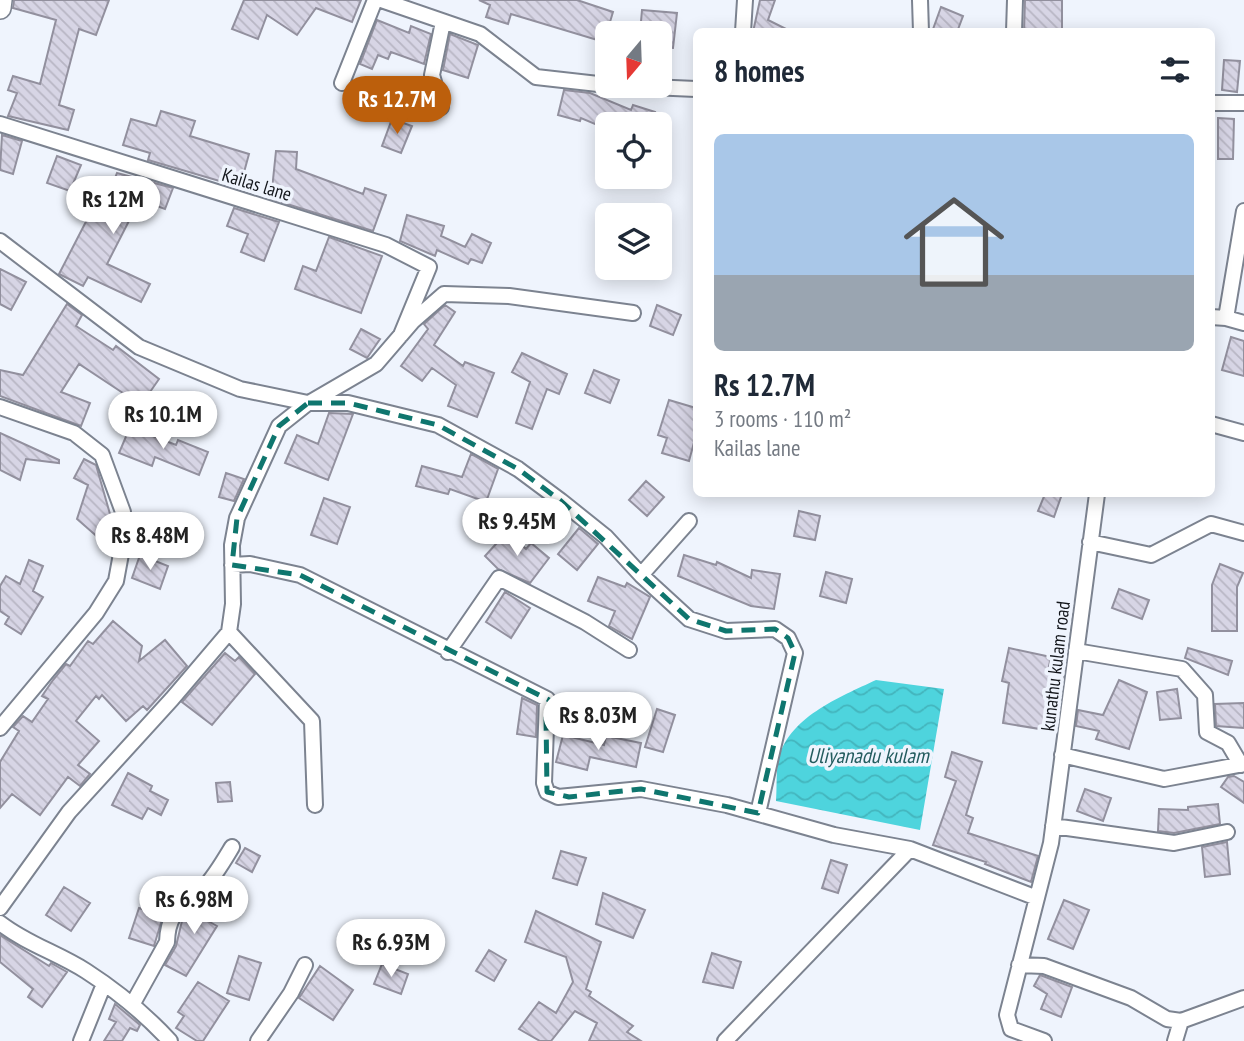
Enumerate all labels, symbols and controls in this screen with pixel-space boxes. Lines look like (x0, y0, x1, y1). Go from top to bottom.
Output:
north arrow (595, 21, 672, 98)
map controls (595, 21, 672, 280)
text: 8 homes (714, 51, 805, 90)
icon: filters (1156, 51, 1194, 89)
pin: Rs 12.7M (325, 76, 469, 136)
text: Rs 12.7M (358, 84, 436, 113)
button: locate (595, 112, 672, 189)
street label: Kailas lane (219, 162, 295, 206)
pin: Rs 12M (56, 176, 170, 236)
icon: home (891, 179, 1017, 305)
text: Rs 12M (82, 184, 144, 213)
button: layers (595, 203, 672, 280)
text: Rs 12.7M (714, 365, 815, 404)
pin: Rs 10.1M (91, 392, 235, 451)
text: Rs 10.1M (124, 399, 202, 428)
text: 3 rooms · 110 m² (714, 404, 851, 433)
text: Kailas lane (714, 433, 800, 462)
pin: Rs 9.45M (445, 498, 589, 558)
text: Rs 9.45M (478, 506, 556, 535)
pin: Rs 8.48M (78, 512, 222, 572)
text: Rs 8.48M (111, 520, 189, 549)
street label: kunathu kulam road (1035, 600, 1075, 732)
pin: Rs 8.03M (526, 692, 670, 752)
text: Rs 8.03M (559, 700, 637, 729)
water label: Uliyanadu kulam (807, 742, 930, 769)
pin: Rs 6.98M (122, 876, 266, 936)
text: Rs 6.98M (155, 884, 233, 913)
pin: Rs 6.93M (319, 920, 463, 979)
text: Rs 6.93M (352, 927, 430, 956)

